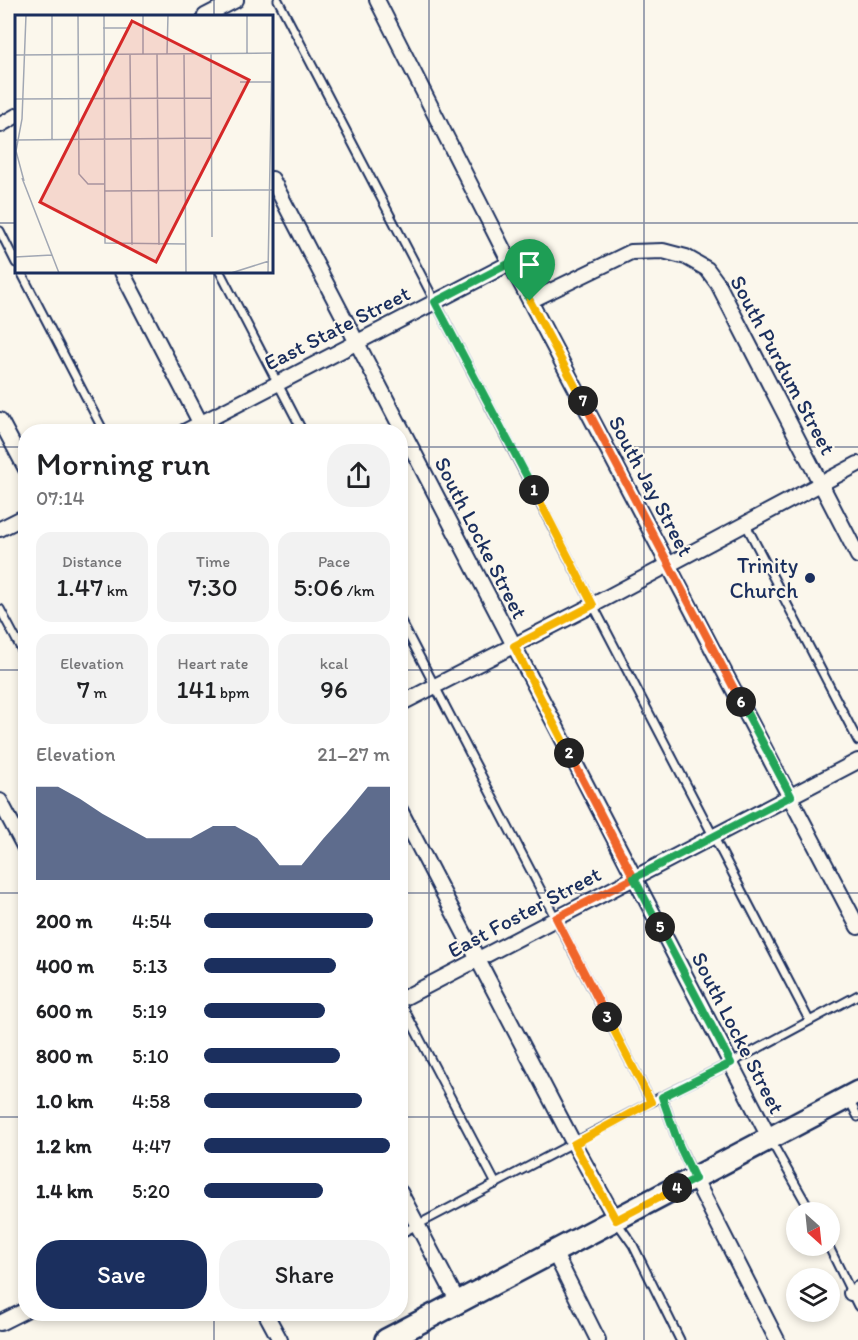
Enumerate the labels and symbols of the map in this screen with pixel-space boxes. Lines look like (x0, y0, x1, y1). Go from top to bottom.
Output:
inset map (15, 15, 273, 273)
pin (504, 239, 555, 301)
street label: South Purdum Street (724, 271, 842, 459)
street label: East State Street (259, 280, 415, 376)
pin: 7 (568, 386, 598, 416)
street label: South Jay Street (603, 411, 699, 561)
street label: South Locke Street (429, 453, 533, 623)
pin: 1 (519, 475, 549, 505)
place label: Trinity Church (729, 552, 799, 604)
marker: Trinity Church (803, 571, 817, 585)
pin: 6 (726, 687, 756, 717)
pin: 2 (554, 738, 584, 768)
street label: East Foster Street (443, 860, 605, 964)
pin: 5 (645, 912, 675, 942)
street label: South Locke Street (686, 948, 790, 1118)
pin: 3 (592, 1002, 622, 1032)
pin: 4 (662, 1173, 692, 1203)
north arrow (786, 1202, 840, 1256)

